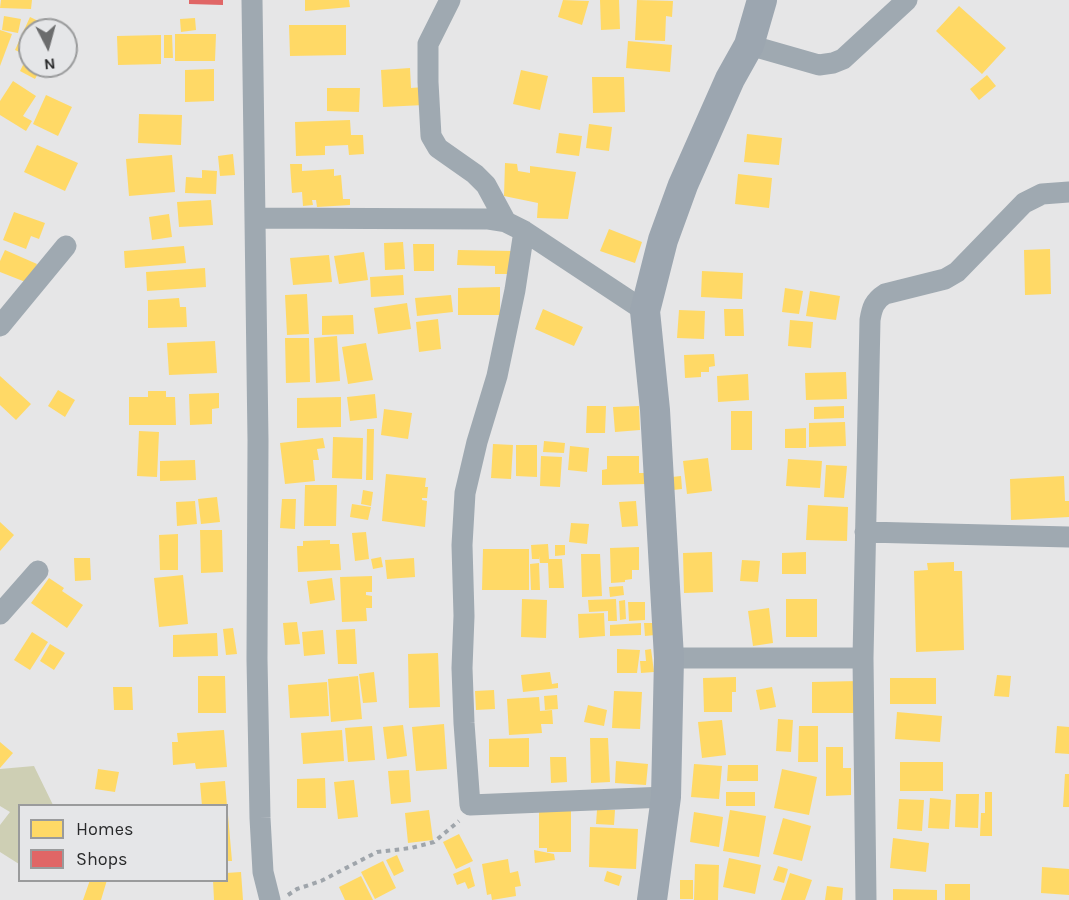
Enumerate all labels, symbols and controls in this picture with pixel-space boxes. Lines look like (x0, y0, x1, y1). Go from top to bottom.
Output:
north arrow (18, 18, 78, 78)
text: N (43, 54, 56, 74)
legend (18, 804, 228, 882)
text: Homes (76, 818, 133, 840)
text: Shops (76, 848, 128, 870)

